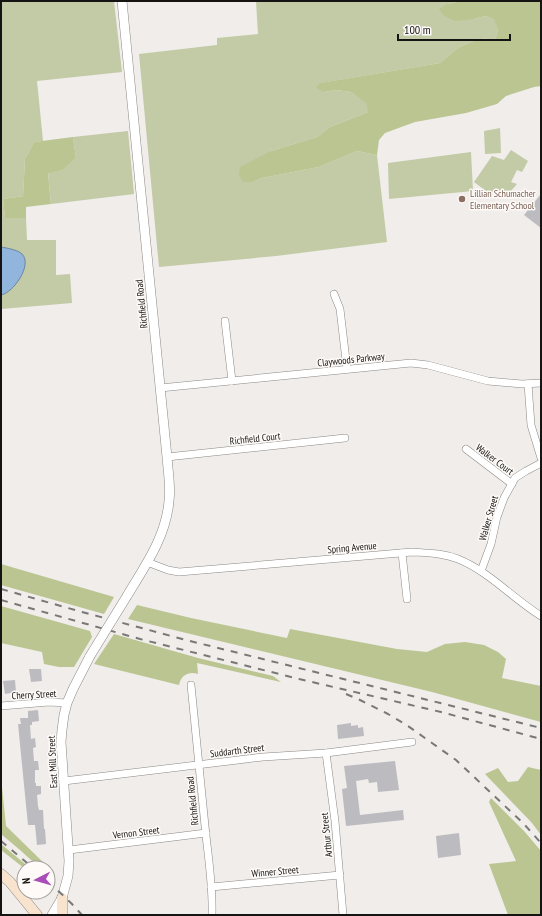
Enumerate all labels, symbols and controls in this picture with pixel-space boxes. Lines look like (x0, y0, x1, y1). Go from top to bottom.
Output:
scale bar (398, 16, 510, 42)
text: 100 m (404, 22, 431, 37)
place label: Lillian Schumacher Elementary School (470, 187, 536, 212)
marker: Lillian Schumacher Elementary School (457, 194, 467, 204)
street label: Richfield Road (132, 279, 151, 329)
street label: Claywoods Parkway (317, 349, 386, 369)
street label: Richfield Court (229, 429, 281, 448)
street label: Walker Court (473, 441, 516, 478)
street label: Walker Street (476, 494, 501, 542)
street label: Spring Avenue (327, 539, 377, 556)
street label: Cherry Street (11, 687, 57, 702)
street label: East Mill Street (45, 735, 60, 789)
street label: Suddarth Street (209, 741, 265, 760)
street label: Richfield Road (183, 776, 202, 826)
street label: Arthur Street (318, 812, 335, 858)
street label: Vernon Street (111, 823, 160, 842)
north arrow (16, 860, 56, 900)
street label: Winner Street (251, 863, 299, 880)
text: N (19, 877, 33, 885)

